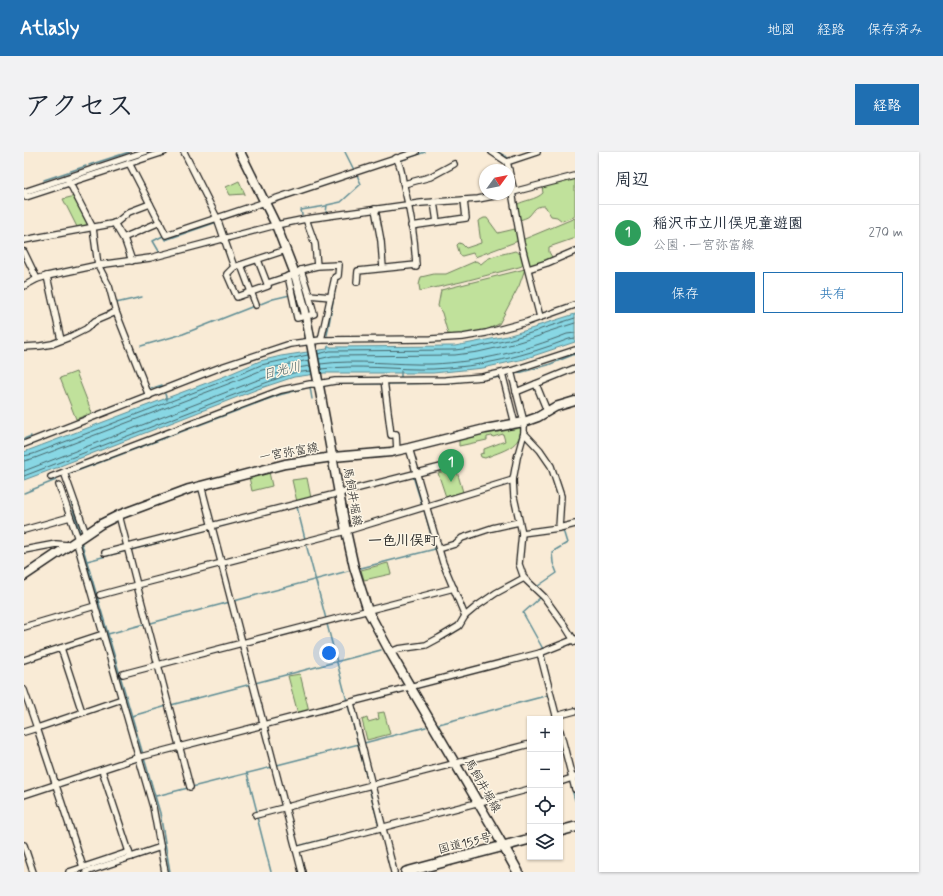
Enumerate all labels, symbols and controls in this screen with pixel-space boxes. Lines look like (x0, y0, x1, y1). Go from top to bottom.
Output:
text: Atlasly (20, 16, 79, 41)
text: 地図 (767, 21, 795, 39)
text: 経路 (817, 21, 845, 39)
text: 保存済み (867, 21, 923, 39)
button: 経路 (855, 84, 919, 125)
text: アクセス (24, 89, 134, 126)
north arrow (479, 164, 515, 200)
text: 周辺 (615, 169, 649, 191)
text: 稲沢市立川俣児童遊園 (653, 214, 803, 234)
text: 1 (625, 224, 631, 241)
text: 270 m (868, 224, 903, 241)
text: 公園 · 一宮弥富線 (653, 237, 754, 254)
button: 保存 (615, 272, 755, 313)
button: 共有 (763, 272, 903, 313)
water label: 日光川 (261, 358, 303, 384)
street label: 一宮弥富線 (258, 440, 320, 466)
pin: 1 (438, 449, 464, 482)
street label: 馬飼井堀線 (339, 466, 365, 528)
district label: 一色川俣町 (368, 532, 438, 550)
your location (319, 643, 339, 663)
map controls (527, 716, 563, 860)
button: + (527, 716, 563, 752)
button: − (527, 752, 563, 788)
street label: 馬飼井堀線 (460, 756, 504, 816)
button: locate (527, 788, 563, 824)
button: layers (527, 824, 563, 860)
street label: 国道155号 (437, 830, 493, 858)

